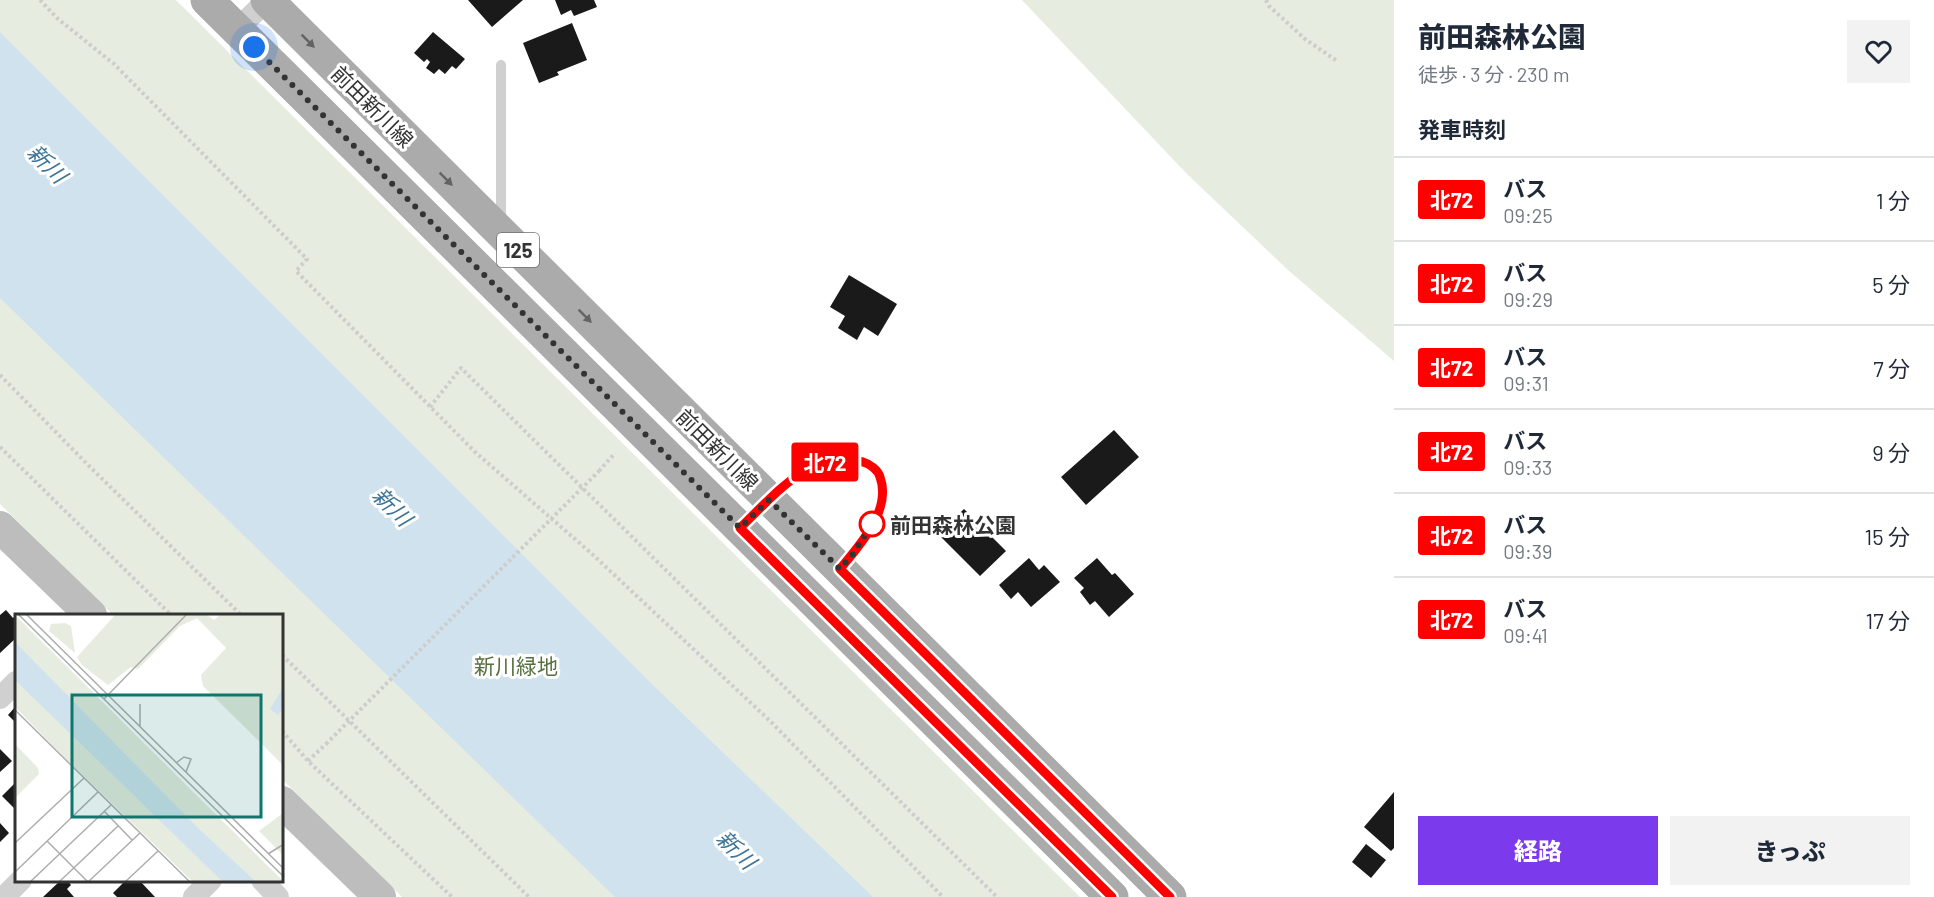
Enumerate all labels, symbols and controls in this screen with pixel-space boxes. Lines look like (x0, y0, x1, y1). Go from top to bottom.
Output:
text: 前田森林公園 (1418, 19, 1586, 53)
button: heart (1847, 20, 1910, 83)
your location (239, 32, 269, 62)
one-way arrow (301, 34, 315, 49)
street label: 前田新川線 (327, 60, 419, 152)
text: 徒歩 · 3 分 · 230 m (1418, 62, 1569, 86)
text: 発車時刻 (1418, 116, 1506, 142)
water label: 新川 (23, 138, 74, 189)
one-way arrow (439, 171, 453, 185)
text: バス (1503, 175, 1547, 201)
text: 北72 (1430, 187, 1473, 212)
text: 1 分 (1876, 187, 1910, 213)
text: 09:25 (1503, 203, 1553, 227)
road number: 125 (497, 233, 539, 267)
text: バス (1503, 259, 1547, 285)
text: 北72 (1430, 271, 1473, 296)
text: 5 分 (1872, 271, 1910, 297)
text: 09:29 (1503, 287, 1553, 311)
one-way arrow (577, 309, 592, 323)
text: バス (1503, 343, 1547, 369)
text: 北72 (1430, 355, 1473, 380)
text: 7 分 (1873, 355, 1910, 381)
text: 09:31 (1503, 371, 1549, 395)
street label: 前田新川線 (672, 403, 764, 495)
text: バス (1503, 427, 1547, 453)
text: 北72 (1430, 439, 1473, 464)
text: 9 分 (1872, 439, 1910, 465)
line badge: 北72 (790, 442, 860, 482)
text: 北72 (803, 450, 847, 475)
text: 09:33 (1503, 455, 1552, 479)
water label: 新川 (368, 481, 419, 532)
marker: 前田森林公園 (859, 511, 885, 537)
text: バス (1503, 511, 1547, 537)
place label: 前田森林公園 (890, 512, 1016, 537)
text: 北72 (1430, 523, 1473, 548)
text: 15 分 (1865, 523, 1910, 549)
text: 09:39 (1503, 539, 1552, 563)
text: バス (1503, 595, 1547, 621)
text: 北72 (1430, 607, 1473, 632)
text: 17 分 (1865, 607, 1910, 633)
inset map (15, 614, 284, 882)
text: 09:41 (1503, 623, 1548, 647)
park label: 新川緑地 (474, 653, 558, 678)
button: 経路 (1418, 816, 1658, 885)
button: きっぷ (1670, 816, 1910, 885)
water label: 新川 (712, 824, 763, 875)

